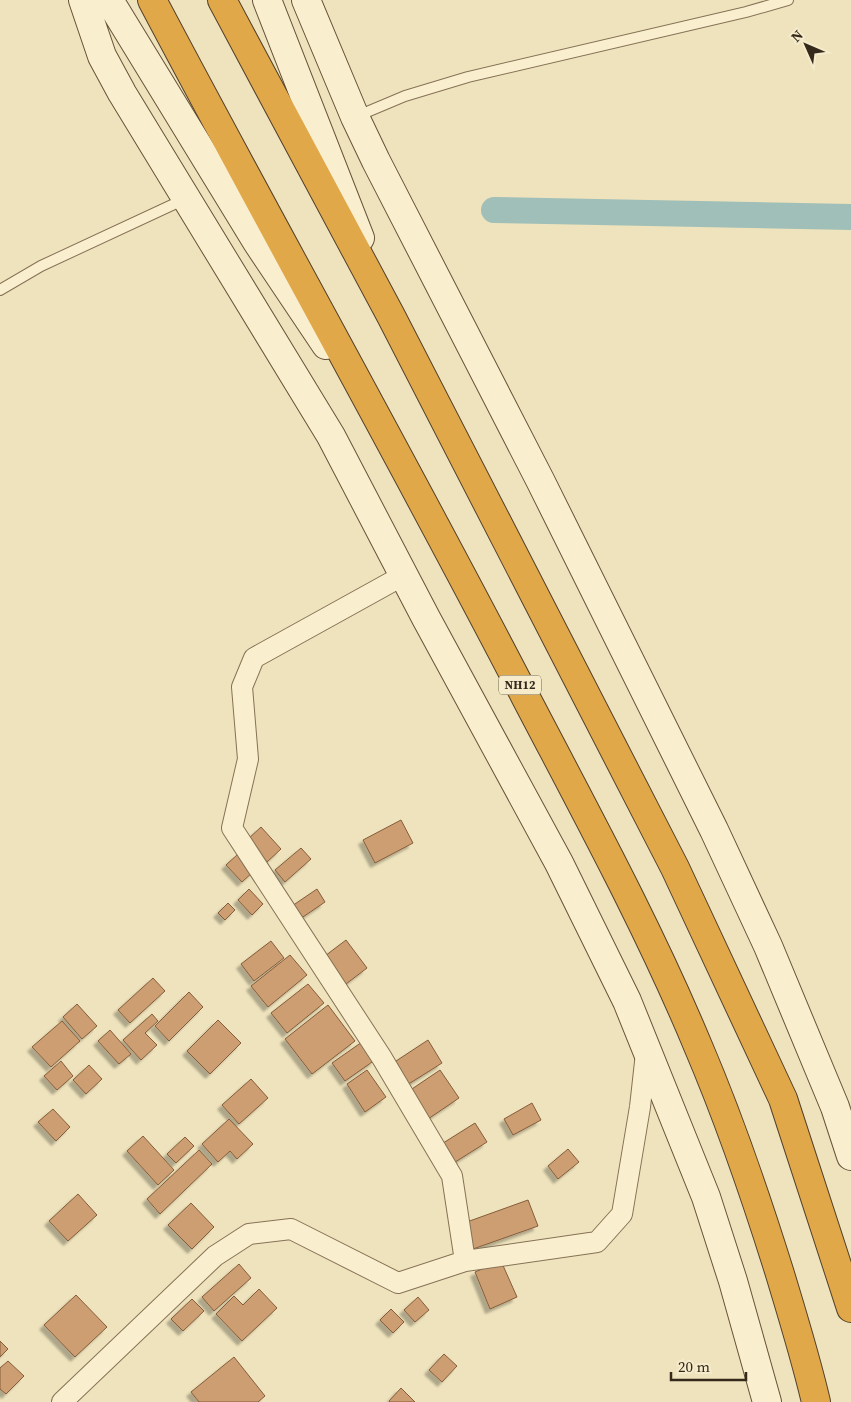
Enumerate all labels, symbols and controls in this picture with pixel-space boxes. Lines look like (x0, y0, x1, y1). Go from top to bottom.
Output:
north arrow (781, 20, 831, 70)
text: N (786, 25, 807, 46)
road number: NH12 (499, 676, 541, 694)
scale bar (671, 1350, 746, 1382)
text: 20 m (678, 1356, 710, 1377)

